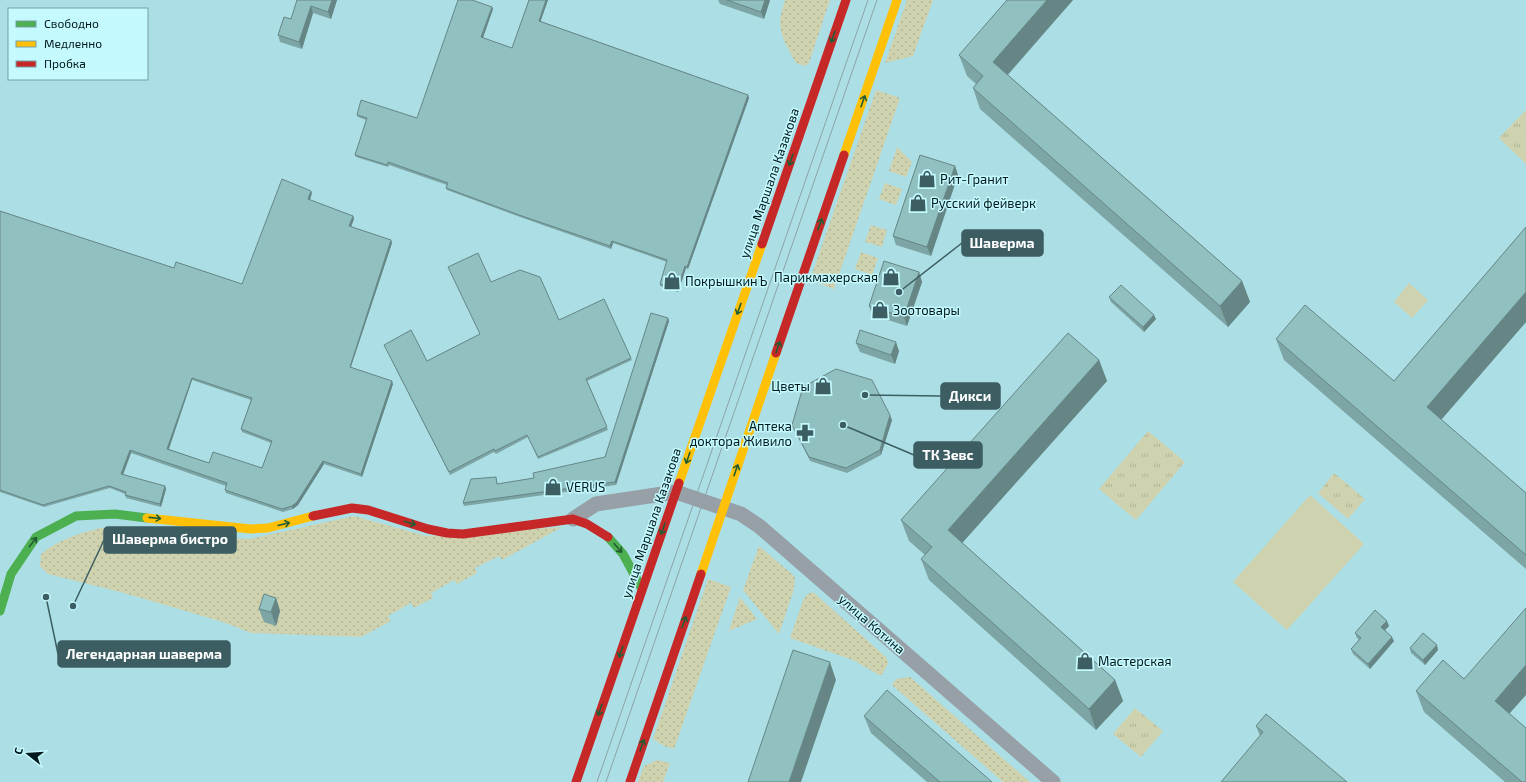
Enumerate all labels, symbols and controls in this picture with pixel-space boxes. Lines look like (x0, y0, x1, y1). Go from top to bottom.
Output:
legend (8, 8, 148, 80)
text: Свободно (44, 16, 99, 30)
one-way arrow (829, 31, 837, 43)
text: Медленно (44, 36, 102, 50)
text: Пробка (44, 56, 86, 70)
one-way arrow (859, 96, 867, 108)
street label: улица Маршала Казакова (736, 106, 802, 260)
one-way arrow (787, 153, 794, 166)
shop icon: Рит-Гранит (917, 169, 937, 189)
place label: Рит-Гранит (940, 171, 1009, 187)
shop icon: Русский фейверк (908, 193, 928, 213)
place label: Русский фейверк (931, 195, 1036, 211)
one-way arrow (817, 219, 825, 231)
callout: Шаверма (962, 230, 1043, 256)
text: Шаверма (969, 234, 1035, 251)
shop icon: Парикмахерская (881, 267, 901, 287)
place label: Парикмахерская (774, 269, 878, 285)
shop icon: ПокрышкинЪ (662, 271, 682, 291)
place label: ПокрышкинЪ (685, 273, 768, 289)
shop icon: Зоотовары (870, 300, 890, 320)
place label: Зоотовары (893, 302, 960, 318)
one-way arrow (735, 303, 743, 315)
one-way arrow (775, 341, 782, 354)
shop icon: Цветы (813, 376, 833, 396)
place label: Цветы (771, 378, 810, 394)
callout: Дикси (941, 383, 1000, 409)
text: Дикси (949, 387, 991, 404)
place label: Аптека доктора Живило (690, 418, 792, 449)
pharmacy icon: Аптека доктора Живило (795, 423, 815, 443)
callout: ТК Зевс (914, 442, 982, 468)
street label: улица Маршала Казакова (618, 446, 684, 600)
text: ТК Зевс (922, 446, 974, 463)
one-way arrow (683, 452, 691, 464)
one-way arrow (733, 464, 740, 477)
shop icon: VERUS (543, 477, 563, 497)
place label: VERUS (566, 479, 605, 495)
one-way arrow (148, 514, 161, 522)
one-way arrow (277, 519, 290, 527)
one-way arrow (403, 520, 416, 527)
one-way arrow (659, 522, 666, 535)
callout: Шаверма бистро (104, 527, 236, 553)
text: Шаверма бистро (112, 530, 228, 547)
one-way arrow (29, 537, 38, 547)
one-way arrow (614, 543, 623, 553)
street label: улица Котина (835, 591, 909, 657)
one-way arrow (681, 616, 689, 628)
callout: Легендарная шаверма (58, 641, 230, 667)
text: Легендарная шаверма (66, 645, 222, 662)
one-way arrow (617, 645, 624, 658)
shop icon: Мастерская (1075, 651, 1095, 671)
place label: Мастерская (1098, 653, 1171, 669)
one-way arrow (596, 704, 604, 716)
north arrow (8, 734, 48, 774)
one-way arrow (639, 739, 647, 751)
text: С (11, 745, 25, 756)

